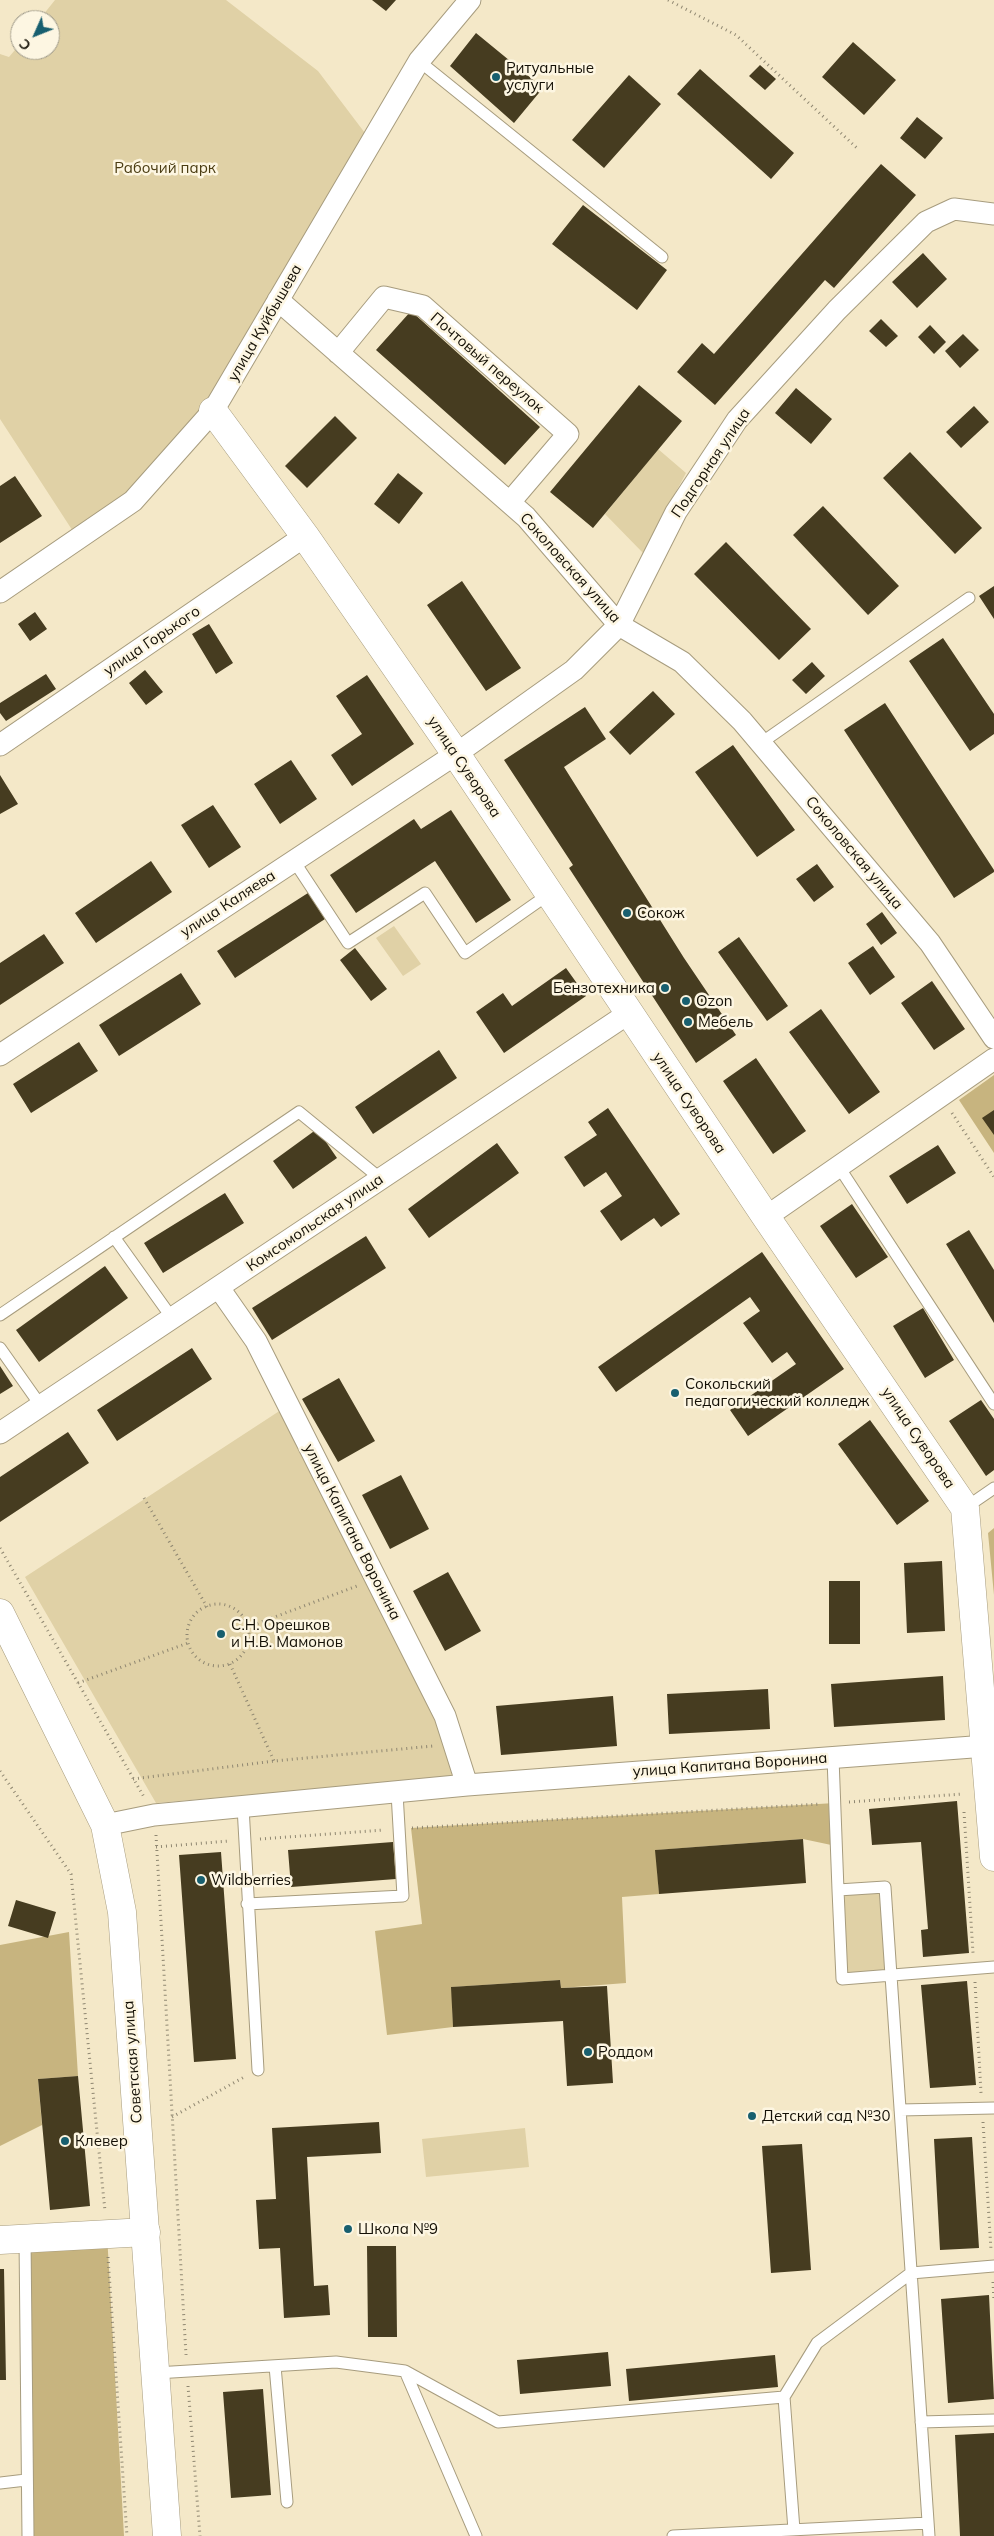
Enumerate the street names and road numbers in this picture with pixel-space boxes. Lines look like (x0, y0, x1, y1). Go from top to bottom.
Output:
street label: улица Куйбышева (224, 261, 306, 385)
street label: Почтовый переулок (427, 309, 547, 417)
street label: Подгорная улица (668, 405, 754, 521)
street label: Соколовская улица (516, 509, 624, 627)
street label: улица Горького (100, 602, 204, 680)
street label: улица Суворова (423, 713, 505, 821)
street label: Соколовская улица (801, 793, 907, 913)
street label: улица Каляева (177, 867, 279, 941)
street label: улица Суворова (648, 1049, 730, 1157)
street label: Комсомольская улица (243, 1170, 387, 1276)
street label: улица Суворова (877, 1384, 959, 1492)
street label: улица Капитана Воронина (300, 1441, 404, 1623)
street label: улица Капитана Воронина (632, 1749, 828, 1781)
street label: Советская улица (120, 2000, 146, 2124)

